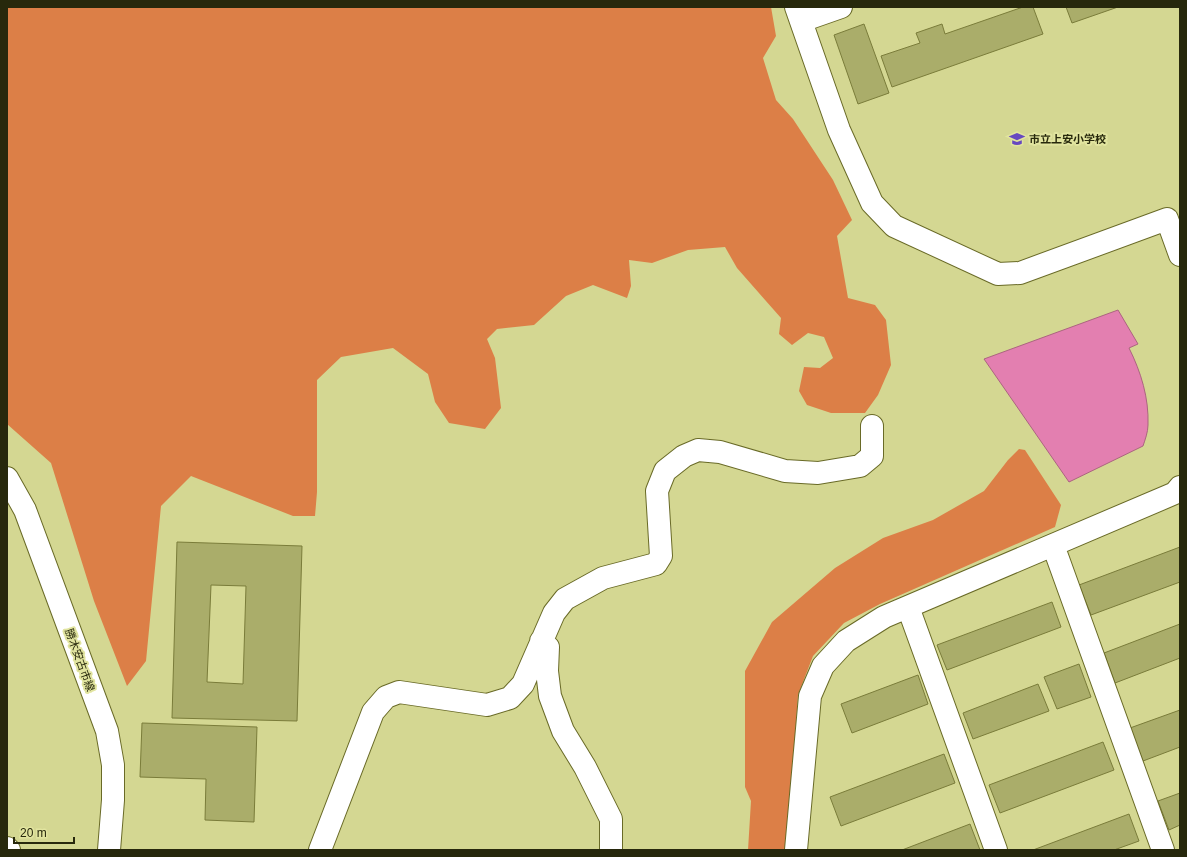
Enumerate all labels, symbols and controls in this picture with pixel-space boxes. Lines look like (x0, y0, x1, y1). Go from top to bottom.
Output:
school or university icon: 市立上安小学校 (1008, 130, 1026, 148)
place label: 市立上安小学校 (1029, 133, 1106, 145)
street label: 勝木安古市線 (63, 627, 97, 693)
scale bar (14, 819, 74, 845)
text: 20 m (20, 826, 47, 840)

